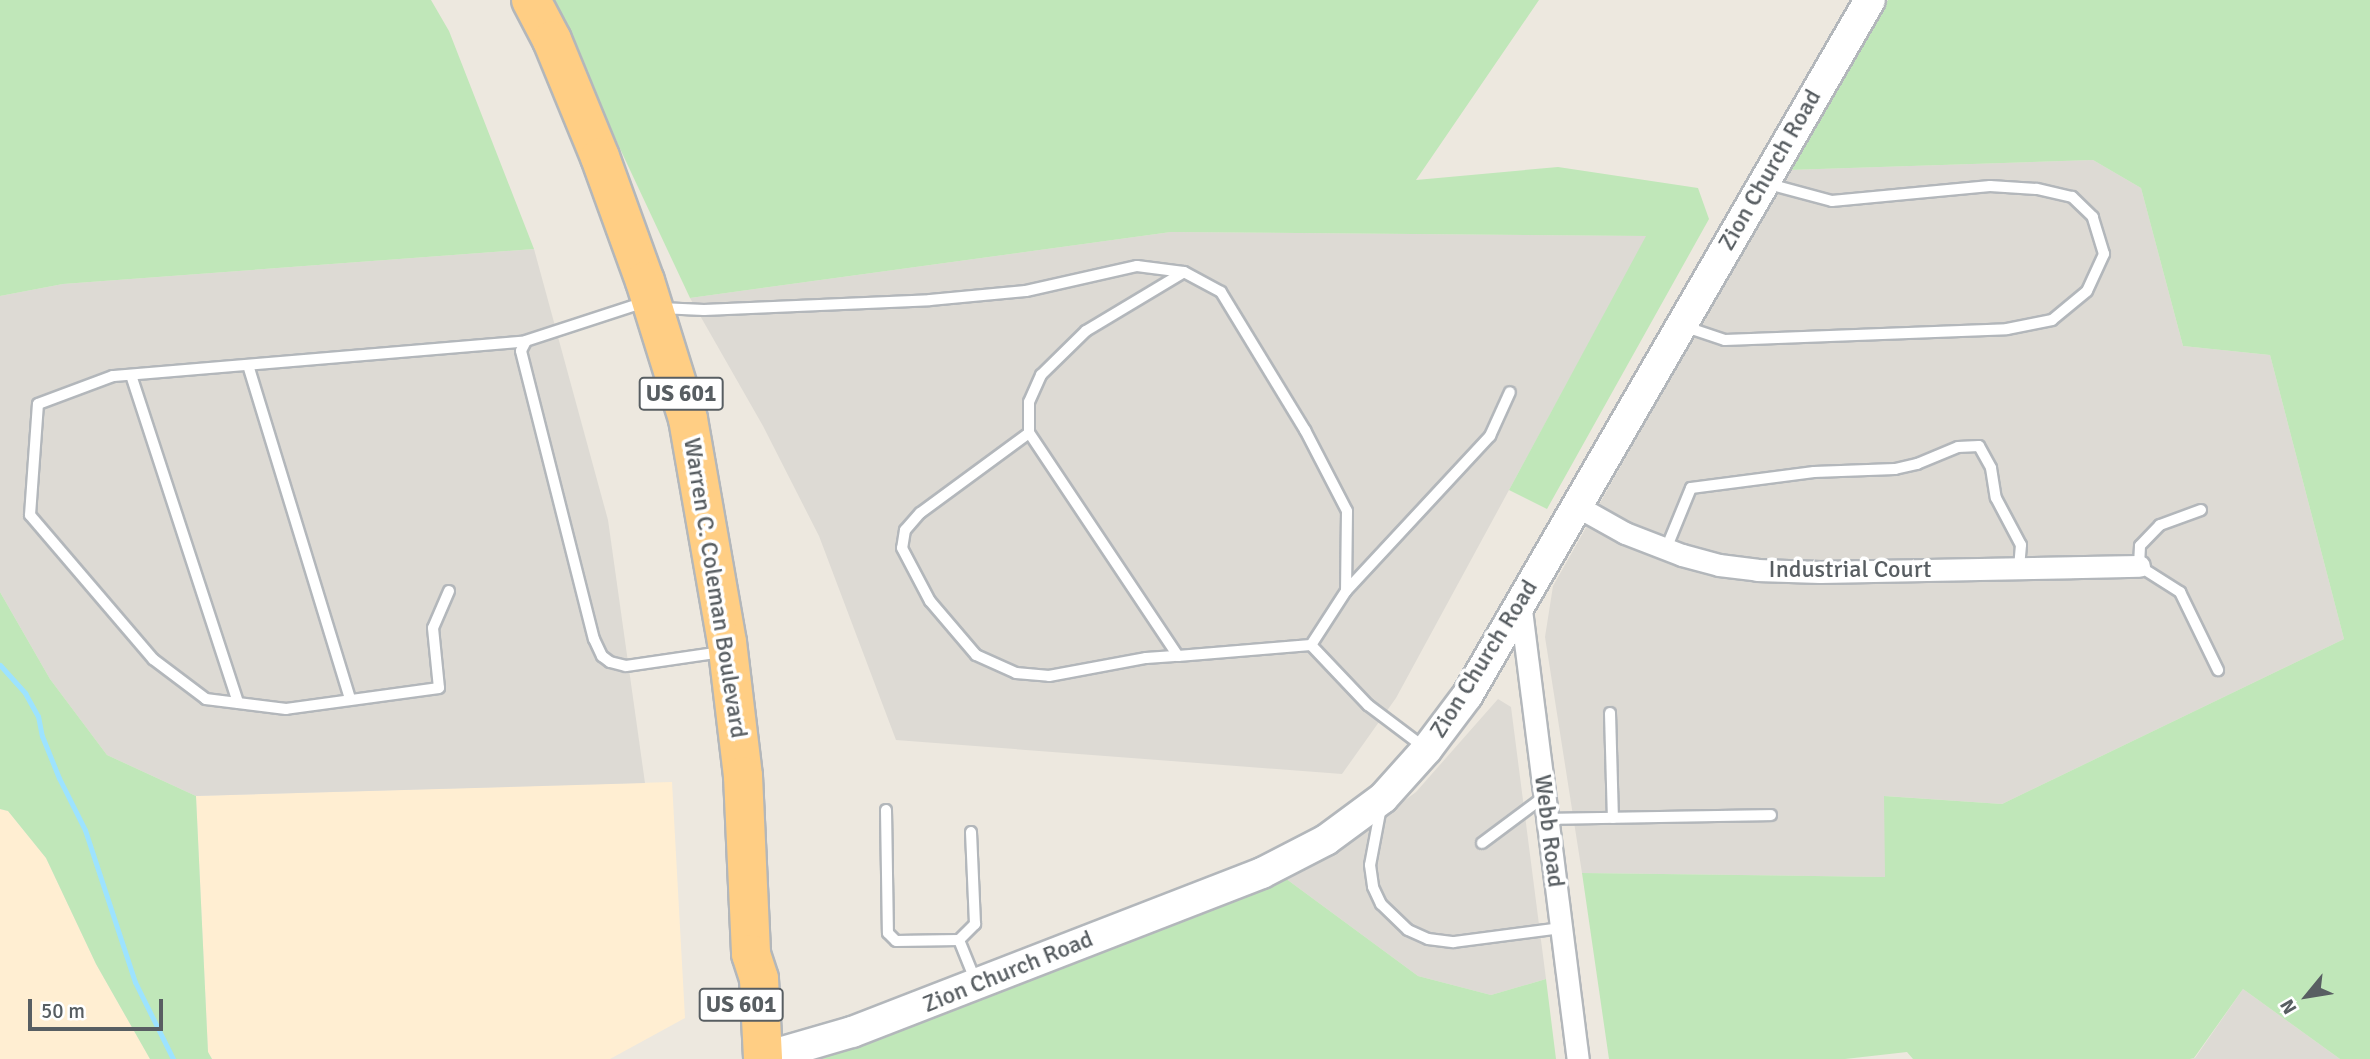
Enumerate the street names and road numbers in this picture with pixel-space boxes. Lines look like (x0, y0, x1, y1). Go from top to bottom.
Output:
street label: Zion Church Road (1712, 84, 1828, 256)
road number: US 601 (637, 374, 725, 414)
street label: Warren C. Coleman Boulevard (677, 436, 753, 740)
street label: Industrial Court (1769, 556, 1931, 584)
street label: Zion Church Road (1424, 575, 1544, 743)
street label: Webb Road (1528, 773, 1570, 889)
street label: Zion Church Road (919, 925, 1097, 1019)
road number: US 601 (697, 986, 785, 1024)

